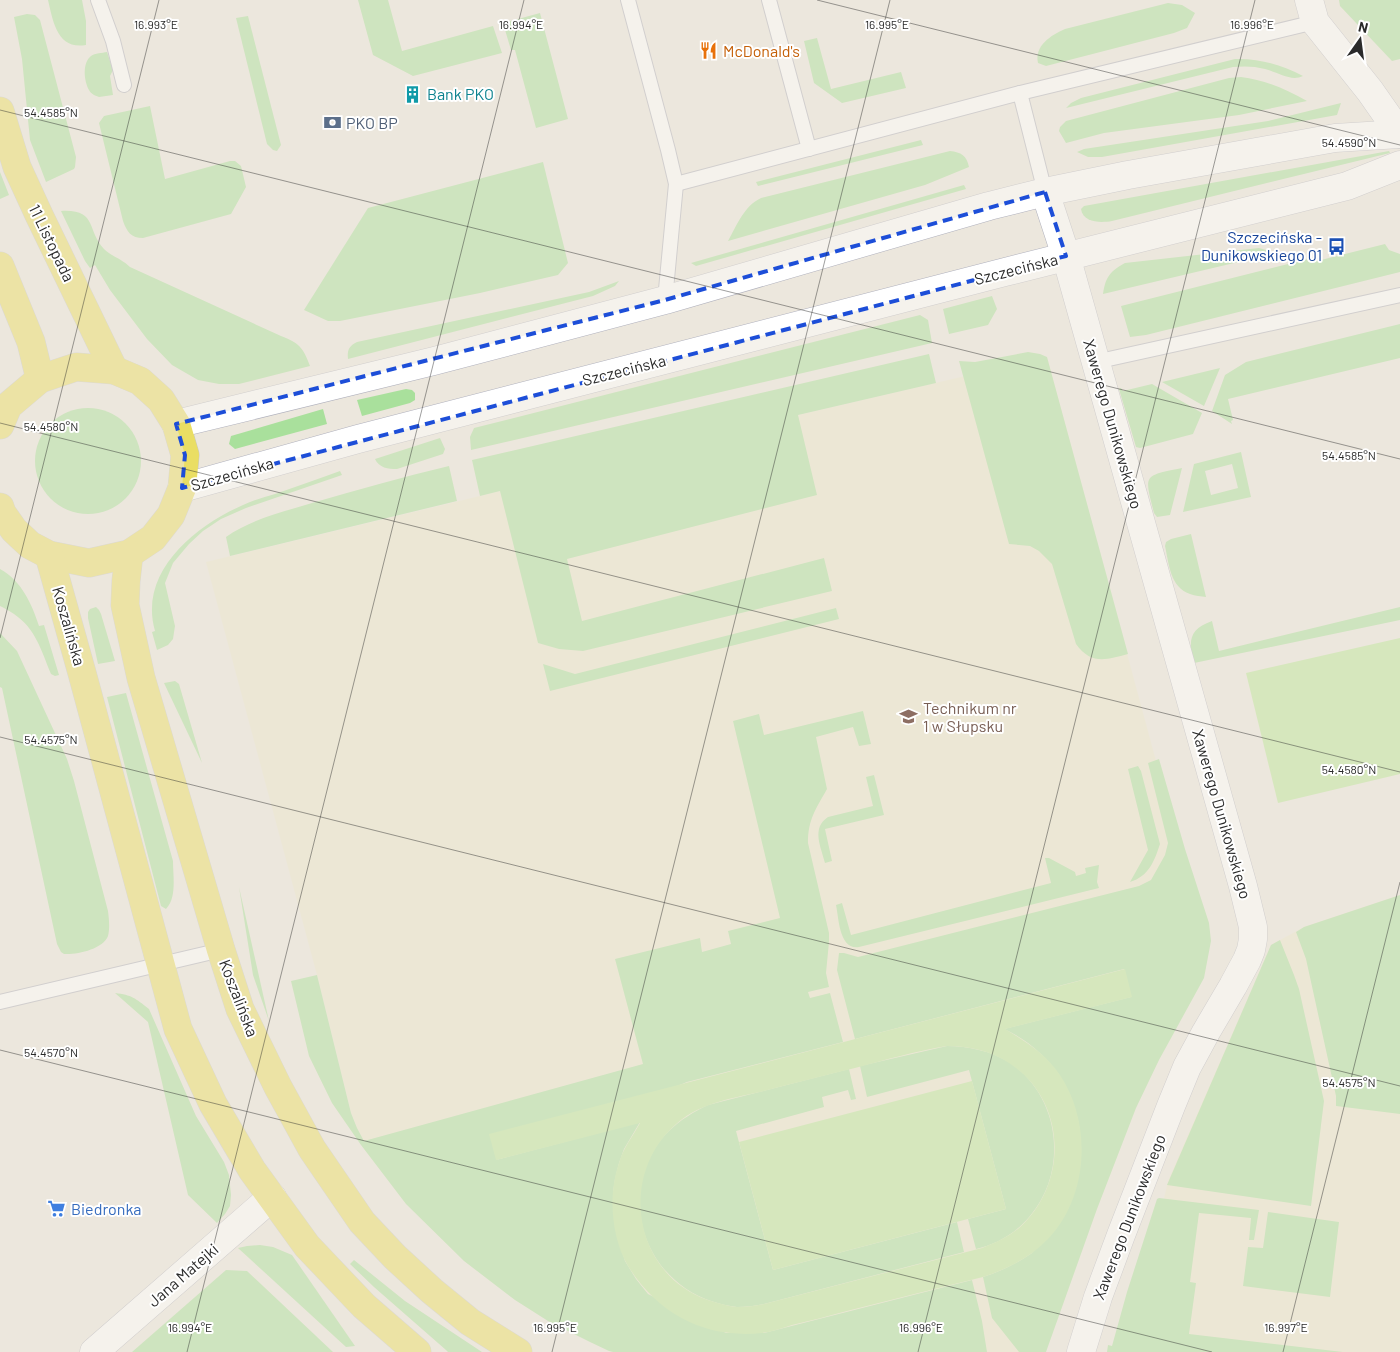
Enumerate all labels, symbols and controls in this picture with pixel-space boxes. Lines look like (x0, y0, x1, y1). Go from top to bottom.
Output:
north arrow (1335, 15, 1385, 65)
text: 16.993°E (134, 17, 178, 31)
text: 16.994°E (499, 17, 543, 31)
text: 16.995°E (865, 17, 909, 31)
text: 16.996°E (1230, 17, 1274, 31)
text: N (1357, 18, 1370, 36)
restaurant icon: McDonald's (699, 41, 719, 61)
place label: McDonald's (723, 41, 800, 60)
building icon: Bank PKO (403, 84, 423, 104)
place label: Bank PKO (427, 84, 494, 103)
text: 54.4585°N (24, 105, 78, 119)
bank icon: PKO BP (322, 113, 342, 133)
place label: PKO BP (346, 113, 398, 132)
text: 54.4590°N (1322, 135, 1376, 149)
street label: 11 Listopada (26, 201, 79, 284)
place label: Szczecińska - Dunikowskiego 01 (1201, 227, 1322, 264)
bus stop icon: Szczecińska - Dunikowskiego 01 (1326, 236, 1346, 256)
street label: Szczecińska (972, 249, 1060, 288)
street label: Xawerego Dunikowskiego (1080, 337, 1147, 511)
street label: Szczecińska (580, 350, 668, 389)
text: 54.4580°N (24, 419, 78, 433)
text: 54.4585°N (1322, 448, 1376, 462)
street label: Szczecińska (188, 453, 275, 494)
street label: Koszalińska (49, 584, 90, 668)
place label: Technikum nr 1 w Słupsku (923, 698, 1017, 735)
school or university icon: Technikum nr 1 w Słupsku (899, 707, 919, 727)
street label: Xawerego Dunikowskiego (1189, 727, 1256, 901)
text: 54.4575°N (24, 732, 78, 746)
text: 54.4580°N (1322, 762, 1376, 776)
street label: Koszalińska (216, 956, 263, 1039)
text: 54.4570°N (24, 1045, 78, 1059)
text: 54.4575°N (1322, 1075, 1376, 1089)
street label: Xawerego Dunikowskiego (1088, 1131, 1169, 1302)
supermarket icon: Biedronka (47, 1199, 67, 1219)
place label: Biedronka (71, 1199, 142, 1218)
street label: Jana Matejki (144, 1239, 222, 1310)
text: 16.994°E (168, 1320, 212, 1334)
text: 16.995°E (533, 1320, 577, 1334)
text: 16.996°E (899, 1320, 943, 1334)
text: 16.997°E (1264, 1320, 1308, 1334)

